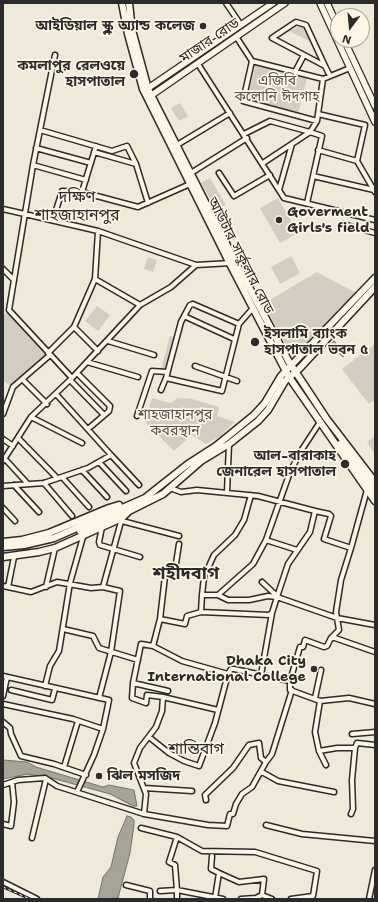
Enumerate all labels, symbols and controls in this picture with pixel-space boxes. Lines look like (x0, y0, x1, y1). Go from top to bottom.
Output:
north arrow (330, 8, 370, 48)
street label: মাজার রোড (177, 15, 243, 67)
place label: আইডিয়াল স্কুল অ্যান্ড কলেজ (35, 18, 195, 34)
marker: আইডিয়াল স্কুল অ্যান্ড কলেজ (198, 21, 208, 31)
text: N (341, 31, 353, 47)
place label: কমলাপুর রেলওয়ে হাসপাতাল (17, 58, 125, 90)
marker: কমলাপুর রেলওয়ে হাসপাতাল (128, 68, 140, 80)
park label: এজিবি কলোনি ঈদগাহ (235, 73, 319, 106)
district label: দক্ষিণ শাহজাহানপুর (34, 188, 120, 226)
street label: আউটার সার্কুলার রোড (203, 195, 277, 317)
place label: Goverment Girls's field (287, 204, 370, 236)
marker: Goverment Girls's field (274, 215, 284, 225)
place label: ইসলামি ব্যাংক হাসপাতাল ভবন ৫ (264, 326, 369, 358)
marker: ইসলামি ব্যাংক হাসপাতাল ভবন ৫ (249, 336, 261, 348)
park label: শাহজাহানপুর কবরস্থান (138, 407, 212, 440)
place label: আল-বারাকাহ জেনারেল হাসপাতাল (216, 448, 336, 480)
marker: আল-বারাকাহ জেনারেল হাসপাতাল (339, 458, 351, 470)
district label: শহীদবাগ (153, 563, 219, 585)
place label: Dhaka City International College (147, 653, 306, 686)
marker: Dhaka City International College (309, 664, 319, 674)
district label: শান্তিবাগ (168, 740, 224, 760)
place label: ঝিল মসজিদ (107, 768, 180, 784)
marker: ঝিল মসজিদ (94, 771, 104, 781)

